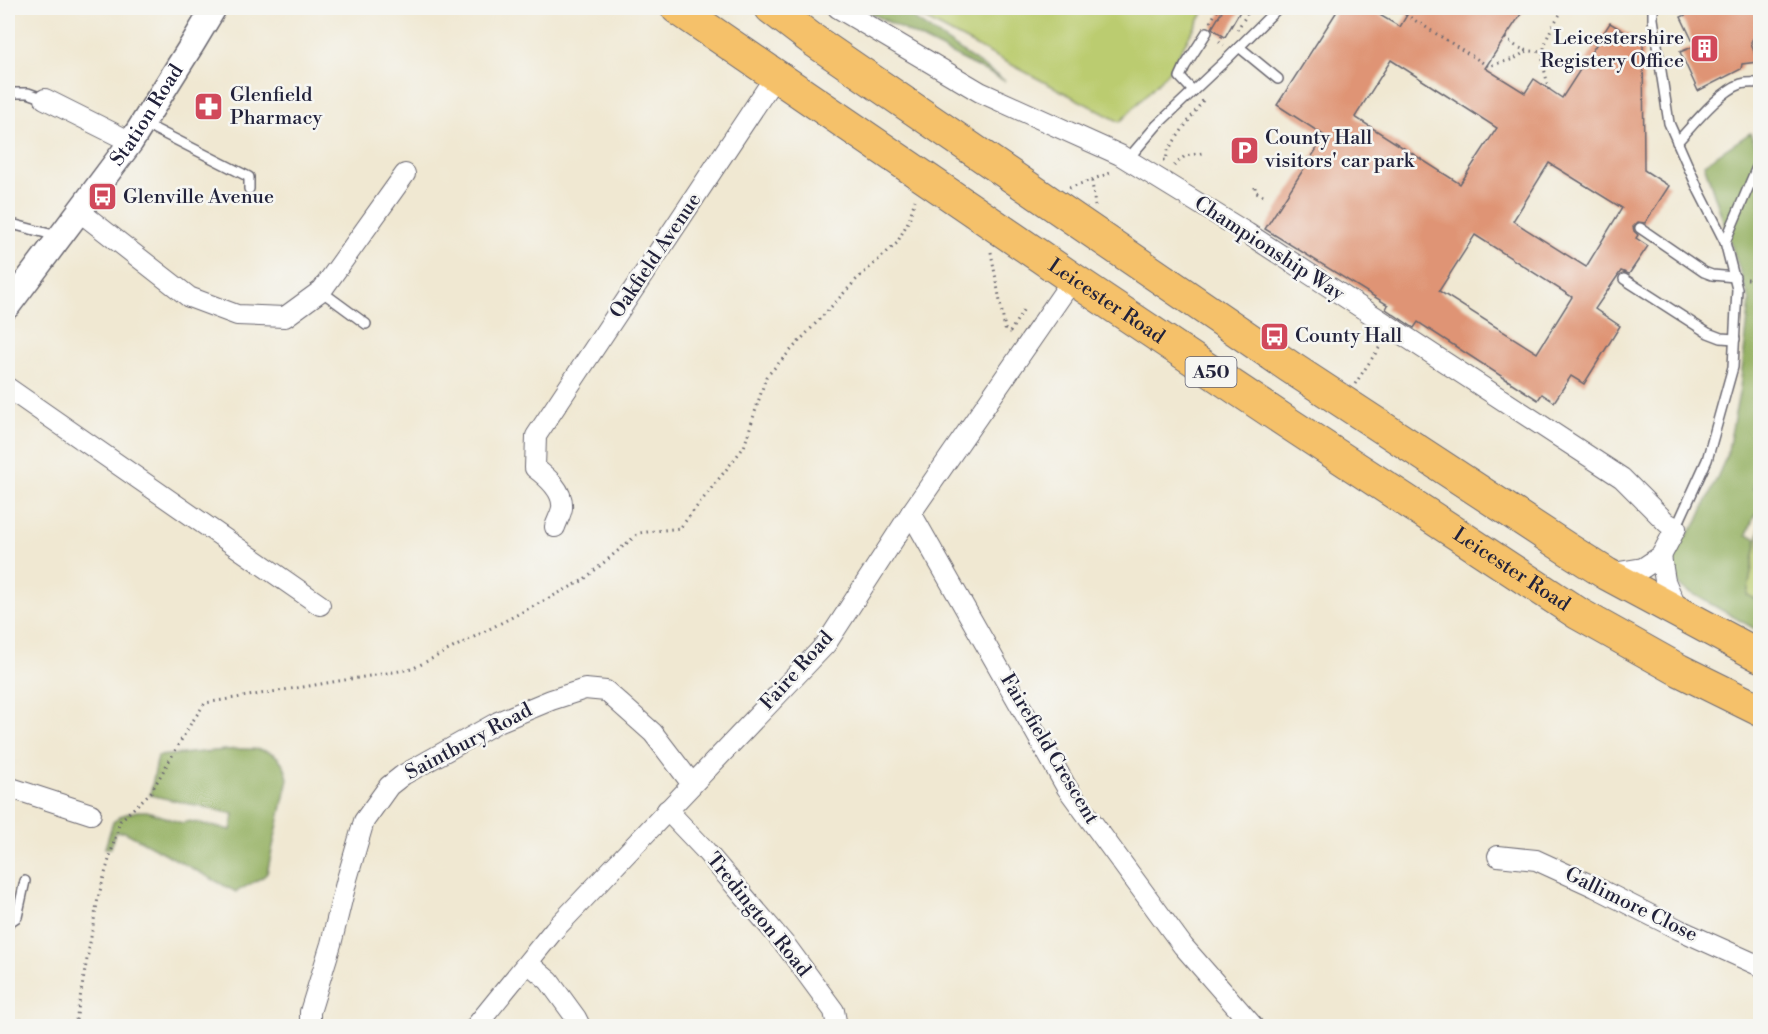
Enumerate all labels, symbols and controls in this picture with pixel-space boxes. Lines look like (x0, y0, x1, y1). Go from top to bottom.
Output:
place label: Leicestershire Registery Office (1540, 26, 1684, 74)
building icon: Leicestershire Registery Office (1689, 33, 1721, 65)
street label: Station Road (105, 59, 189, 171)
place label: Glenfield Pharmacy (230, 83, 322, 131)
pharmacy icon: Glenfield Pharmacy (193, 90, 225, 122)
place label: County Hall visitors' car park (1264, 126, 1416, 174)
parking icon: County Hall visitors' car park (1228, 134, 1260, 166)
bus stop icon: Glenville Avenue (86, 181, 118, 213)
place label: Glenville Avenue (123, 185, 274, 210)
street label: Oakfield Avenue (605, 189, 707, 323)
street label: Championship Way (1189, 191, 1349, 307)
street label: Leicester Road (1043, 253, 1170, 350)
bus stop icon: County Hall (1258, 320, 1290, 352)
place label: County Hall (1295, 324, 1402, 349)
road number: A50 (1186, 357, 1236, 387)
street label: Leicester Road (1448, 522, 1575, 618)
street label: Faire Road (755, 626, 839, 716)
street label: Fairefield Crescent (994, 669, 1104, 829)
street label: Saintbury Road (401, 698, 537, 786)
street label: Tredington Road (700, 848, 816, 983)
street label: Gallimore Close (1561, 862, 1701, 948)

